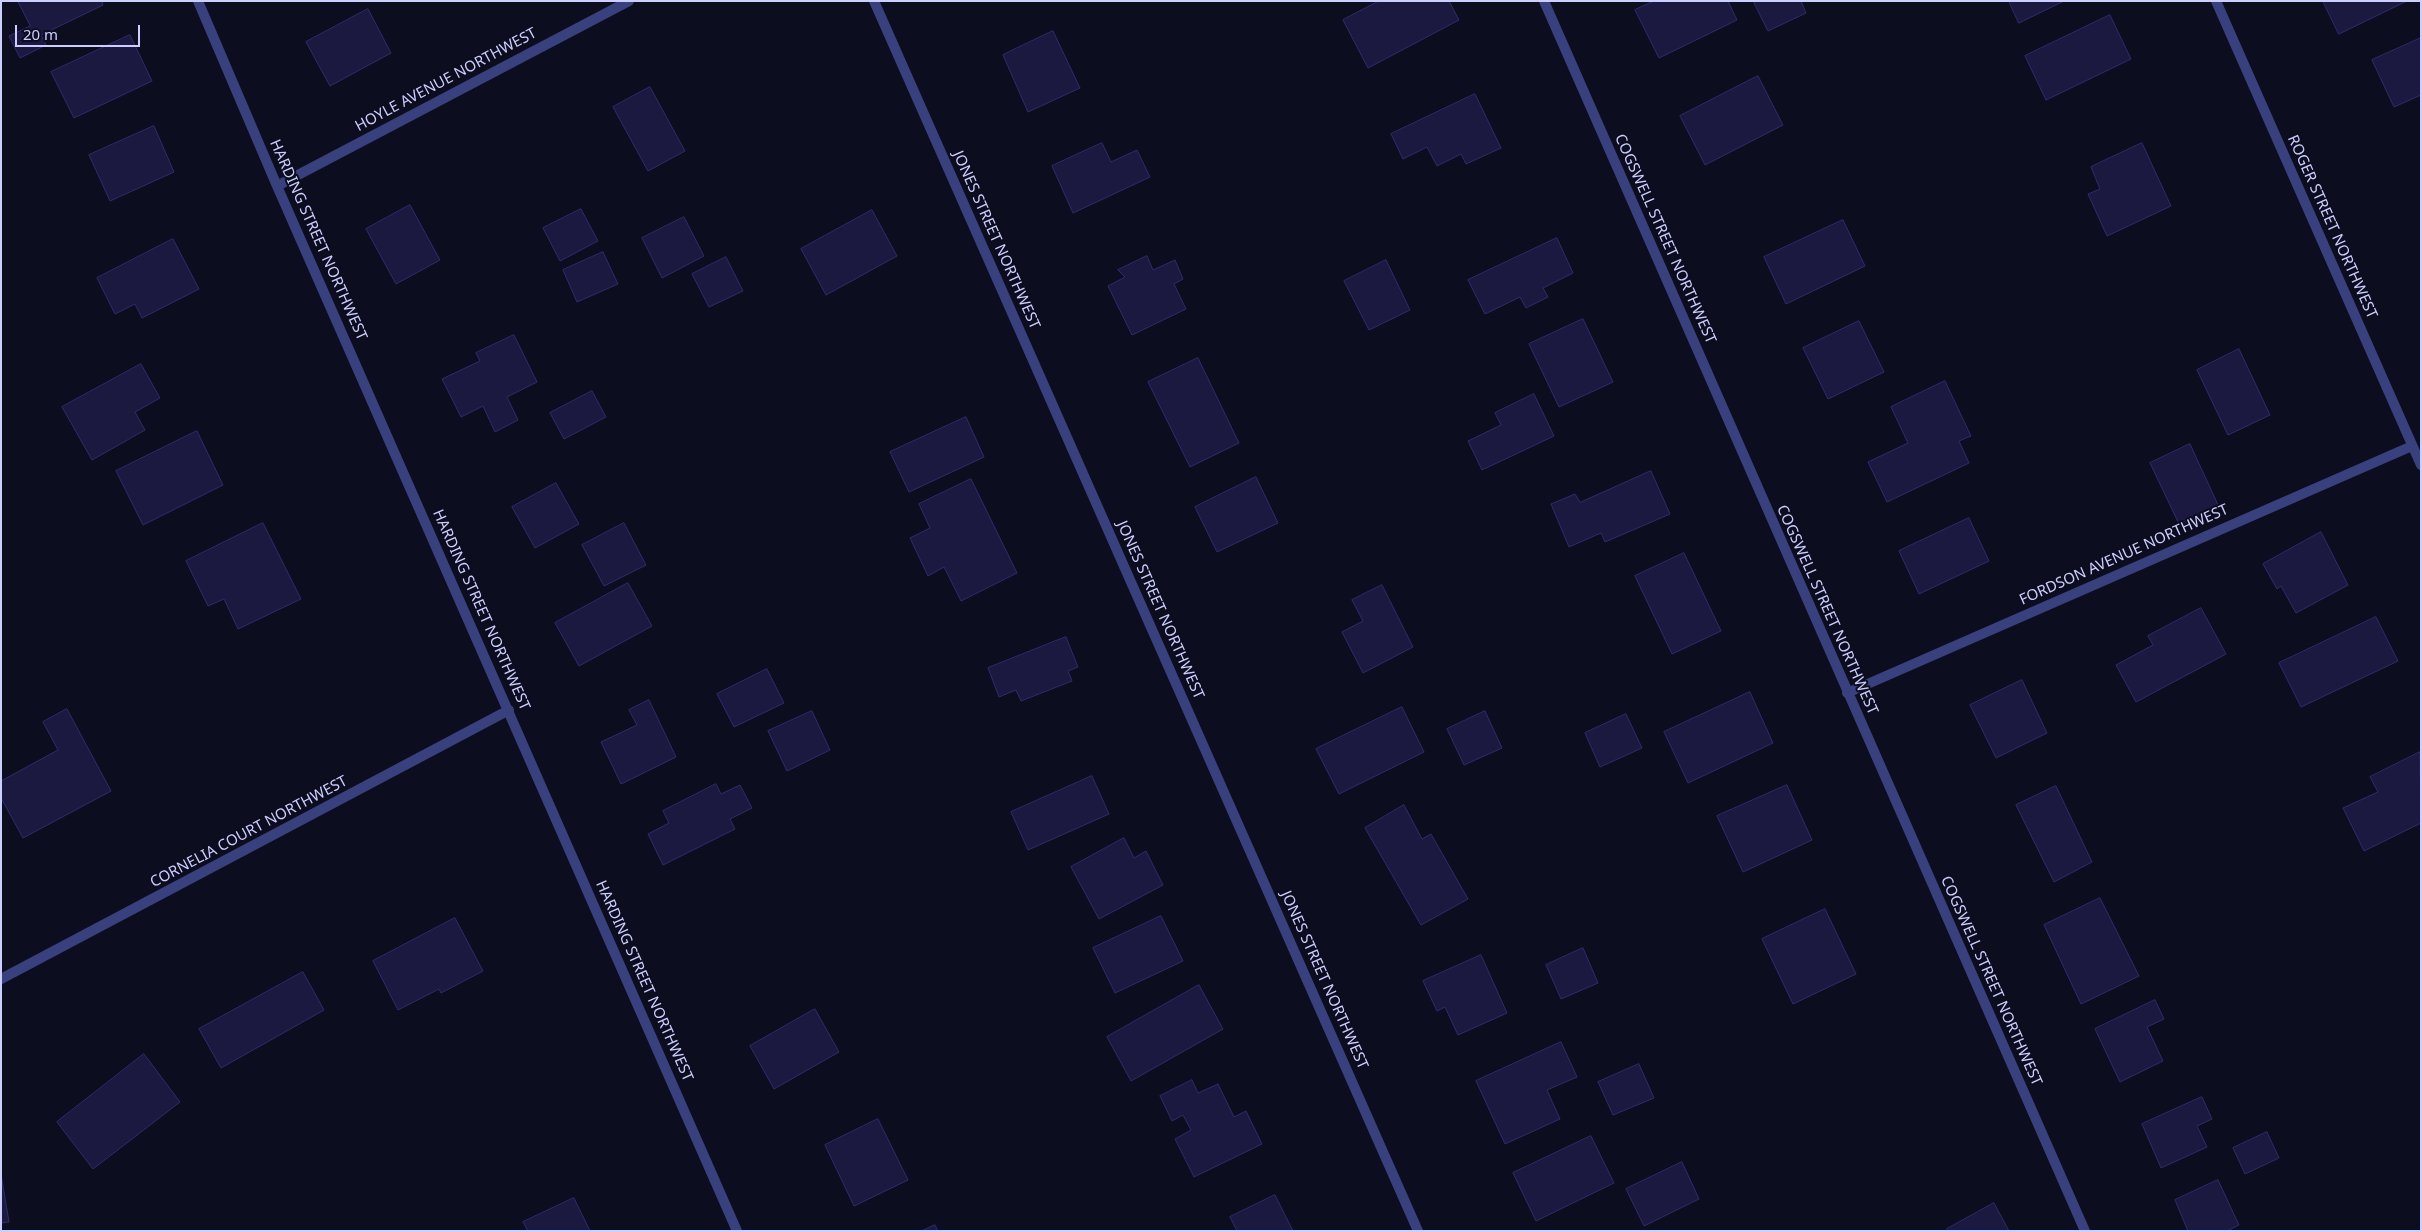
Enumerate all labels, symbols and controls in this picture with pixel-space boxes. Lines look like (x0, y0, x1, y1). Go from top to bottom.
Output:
scale bar (18, 15, 142, 47)
text: 20 m (23, 24, 58, 44)
street label: HOYLE AVENUE NORTHWEST (352, 24, 540, 136)
street label: COGSWELL STREET NORTHWEST (1611, 131, 1719, 347)
street label: ROGER STREET NORTHWEST (2283, 132, 2381, 322)
street label: HARDING STREET NORTHWEST (265, 137, 371, 343)
street label: JONES STREET NORTHWEST (948, 148, 1044, 332)
street label: FORDSON AVENUE NORTHWEST (2017, 501, 2231, 609)
street label: COGSWELL STREET NORTHWEST (1773, 502, 1881, 718)
street label: HARDING STREET NORTHWEST (428, 507, 534, 713)
street label: JONES STREET NORTHWEST (1112, 518, 1208, 702)
street label: CORNELIA COURT NORTHWEST (147, 772, 351, 892)
street label: COGSWELL STREET NORTHWEST (1937, 873, 2045, 1089)
street label: HARDING STREET NORTHWEST (591, 878, 697, 1084)
street label: JONES STREET NORTHWEST (1276, 888, 1372, 1072)

